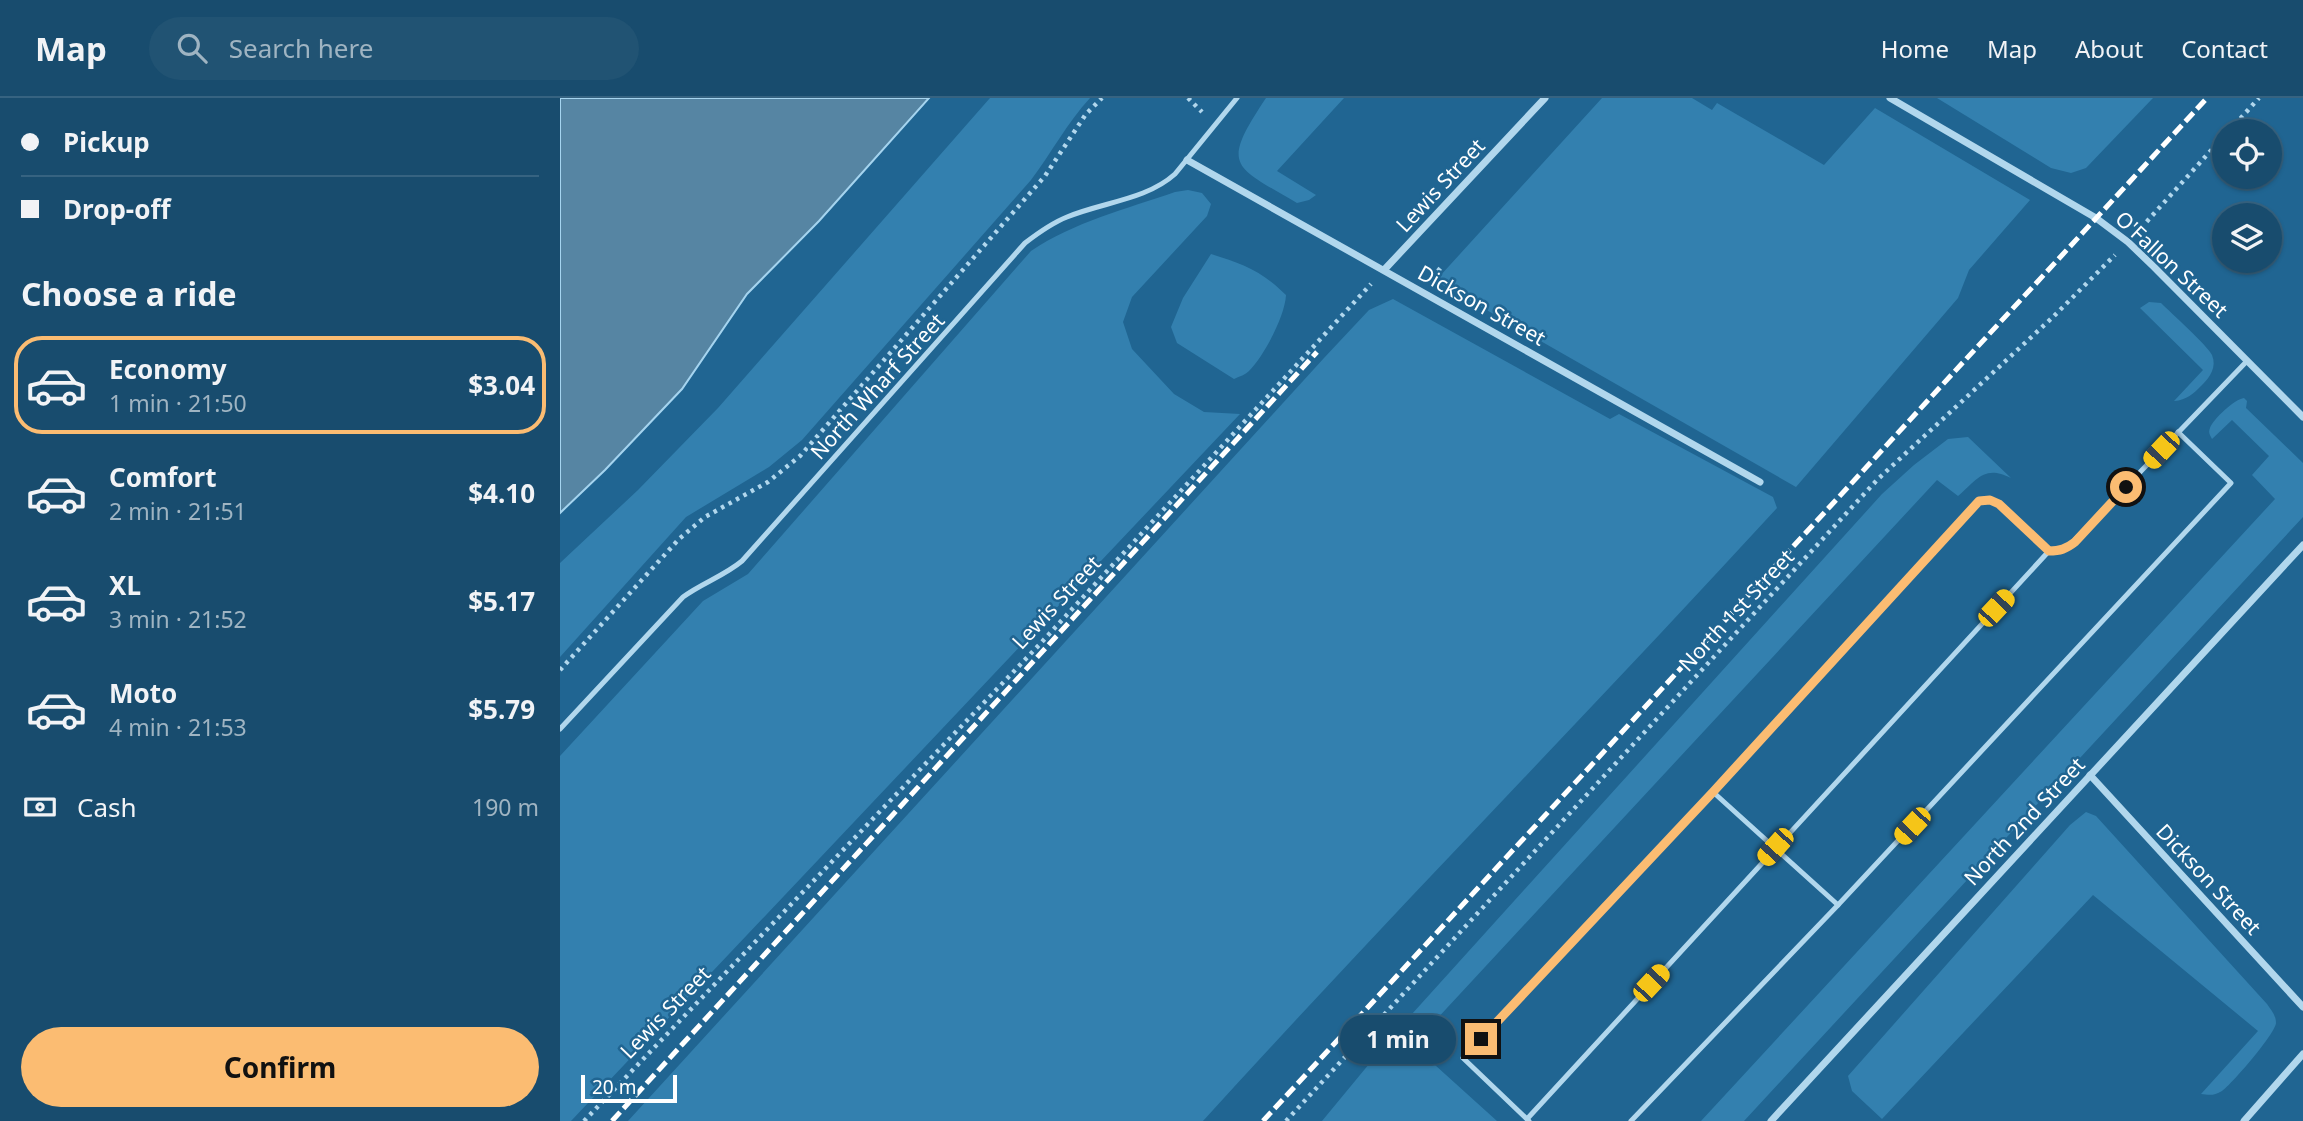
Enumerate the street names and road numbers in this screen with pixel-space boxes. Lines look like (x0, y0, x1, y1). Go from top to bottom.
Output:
street label: Lewis Street (1389, 132, 1491, 238)
street label: O'Fallon Street (2110, 205, 2235, 324)
street label: Dickson Street (1413, 258, 1551, 352)
street label: North Wharf Street (804, 307, 950, 465)
street label: North 1st Street (1672, 543, 1800, 677)
street label: Lewis Street (1005, 549, 1107, 655)
street label: North 2nd Street (1957, 751, 2091, 891)
street label: Dickson Street (2150, 818, 2268, 941)
street label: Lewis Street (614, 959, 717, 1064)

